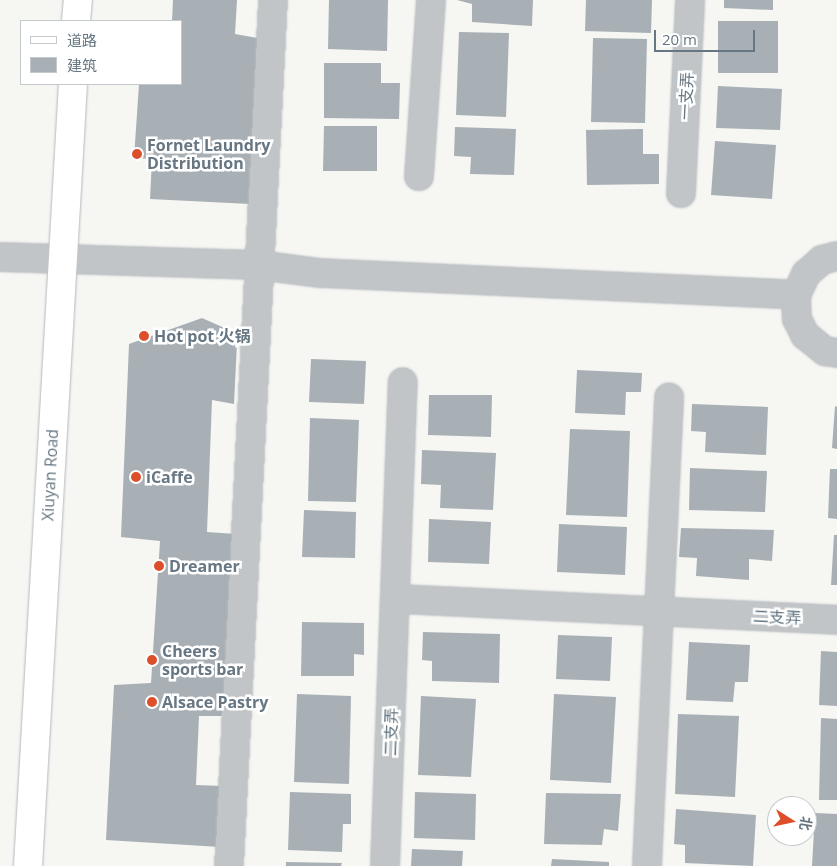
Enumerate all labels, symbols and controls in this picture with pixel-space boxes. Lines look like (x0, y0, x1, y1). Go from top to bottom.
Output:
legend (20, 20, 182, 85)
scale bar (657, 20, 758, 52)
text: 20 m (662, 29, 697, 49)
text: 道路 (67, 30, 97, 50)
text: 建筑 (67, 55, 97, 75)
street label: 一支弄 (675, 72, 697, 120)
place label: Fornet Laundry Distribution (147, 135, 270, 173)
marker: Fornet Laundry Distribution (131, 148, 143, 160)
place label: Hot pot 火锅 (154, 326, 250, 346)
marker: Hot pot 火锅 (138, 330, 150, 342)
street label: Xiuyan Road (38, 428, 62, 522)
place label: iCaffe (146, 467, 193, 487)
marker: iCaffe (130, 471, 142, 483)
place label: Dreamer (169, 556, 240, 576)
marker: Dreamer (153, 560, 165, 572)
street label: 二支弄 (753, 606, 801, 628)
place label: Cheers sports bar (162, 641, 243, 679)
marker: Cheers sports bar (146, 654, 158, 666)
place label: Alsace Pastry (162, 692, 268, 712)
marker: Alsace Pastry (146, 696, 158, 708)
street label: 二支弄 (381, 708, 401, 756)
north arrow (767, 796, 817, 846)
text: 北 (796, 815, 817, 832)

